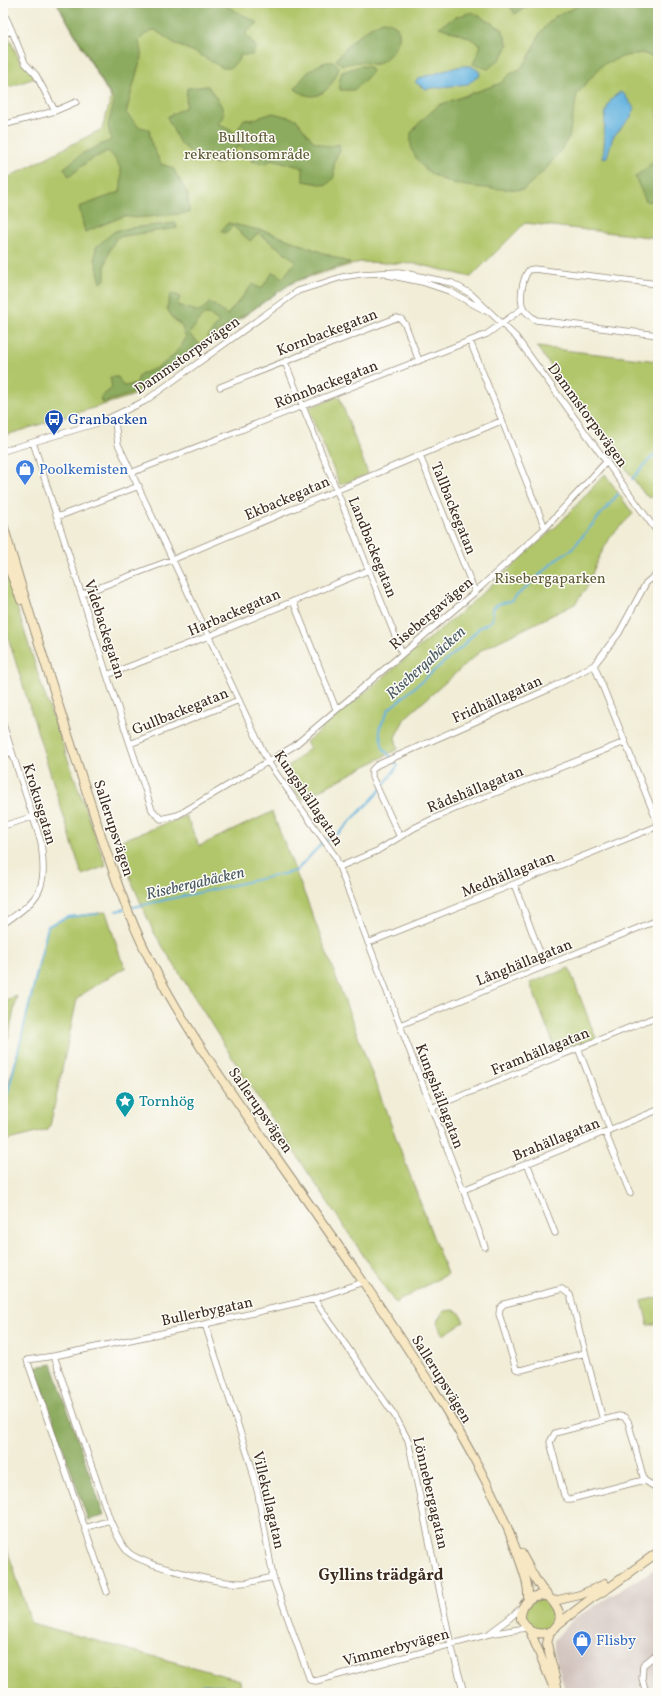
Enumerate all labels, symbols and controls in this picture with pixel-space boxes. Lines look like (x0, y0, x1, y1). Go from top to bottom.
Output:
park label: Bulltofta rekreationsområde (184, 128, 310, 166)
street label: Kornbackegatan (274, 305, 381, 362)
street label: Dammstorpsvägen (131, 312, 245, 401)
street label: Rönnbackegatan (272, 356, 381, 415)
street label: Dammstorpsvägen (542, 359, 632, 472)
bus stop icon: Granbacken (43, 408, 65, 436)
place label: Granbacken (68, 410, 148, 431)
shop icon: Poolkemisten (14, 458, 36, 486)
street label: Tallbackegatan (425, 459, 481, 558)
place label: Poolkemisten (39, 460, 128, 481)
street label: Ekbackegatan (242, 472, 334, 527)
street label: Landbackegatan (342, 494, 401, 601)
park label: Risebergaparken (494, 569, 606, 590)
street label: Risebergavägen (385, 573, 478, 656)
street label: Videbackegatan (78, 577, 130, 682)
street label: Harbackegatan (185, 584, 284, 642)
water label: Risebergabäcken (382, 622, 471, 705)
street label: Fridhällagatan (449, 671, 546, 730)
street label: Gullbackegatan (129, 684, 232, 741)
street label: Kungshällagatan (268, 747, 348, 851)
street label: Krokusgatan (16, 761, 61, 848)
street label: Rådshällagatan (424, 762, 527, 819)
street label: Sallerupsvägen (87, 777, 138, 879)
street label: Medhällagatan (459, 847, 558, 904)
water label: Risebergabäcken (144, 862, 247, 906)
street label: Långhällagatan (473, 935, 576, 992)
street label: Framhällagatan (488, 1023, 593, 1082)
street label: Kungshällagatan (409, 1041, 468, 1152)
street label: Sallerupsvägen (222, 1064, 297, 1158)
place icon: Tornhög (114, 1090, 136, 1118)
place label: Tornhög (139, 1092, 195, 1113)
street label: Brahällagatan (510, 1113, 603, 1167)
street label: Bullerbygatan (160, 1293, 255, 1332)
street label: Sallerupsvägen (405, 1332, 476, 1428)
street label: Lönnebergagatan (406, 1435, 453, 1552)
street label: Villekullagatan (246, 1449, 289, 1551)
district label: Gyllins trädgård (318, 1565, 444, 1587)
street label: Vimmerbyvägen (341, 1624, 452, 1673)
shop icon: Flisby (571, 1629, 593, 1657)
place label: Flisby (596, 1631, 636, 1652)

